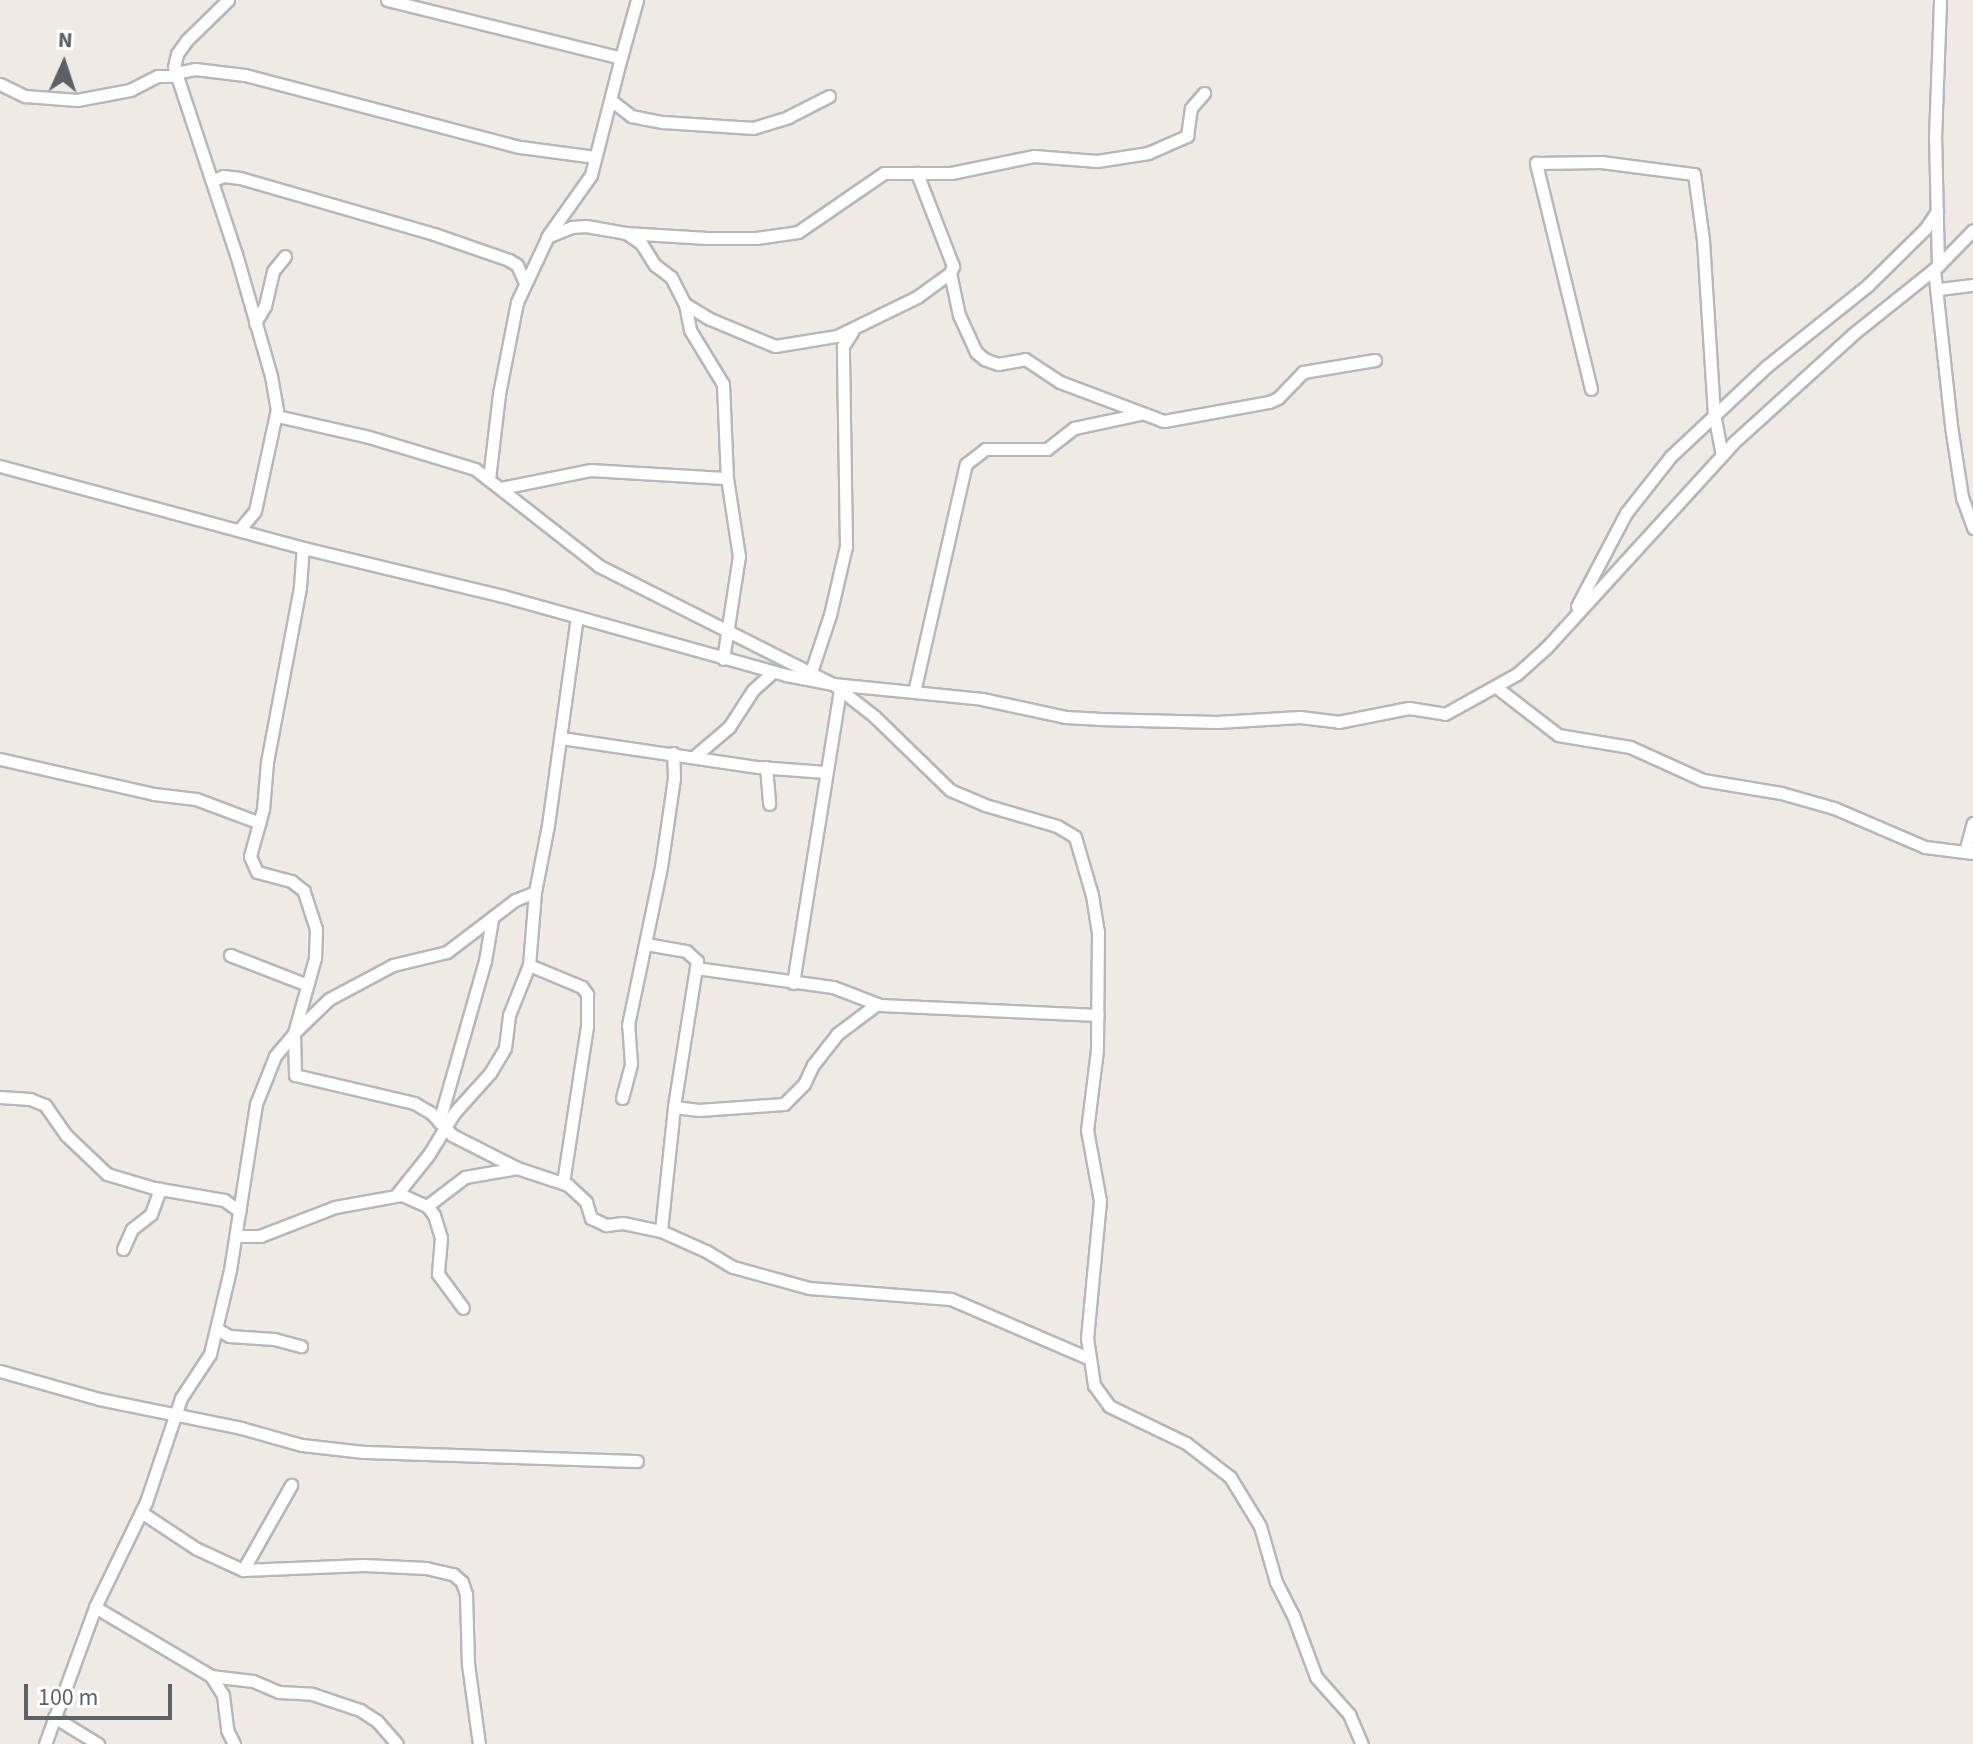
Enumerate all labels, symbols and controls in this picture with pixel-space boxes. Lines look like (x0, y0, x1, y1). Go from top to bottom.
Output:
north arrow (24, 24, 104, 104)
text: N (57, 24, 73, 56)
scale bar (28, 1668, 176, 1718)
text: 100 m (38, 1680, 98, 1715)

